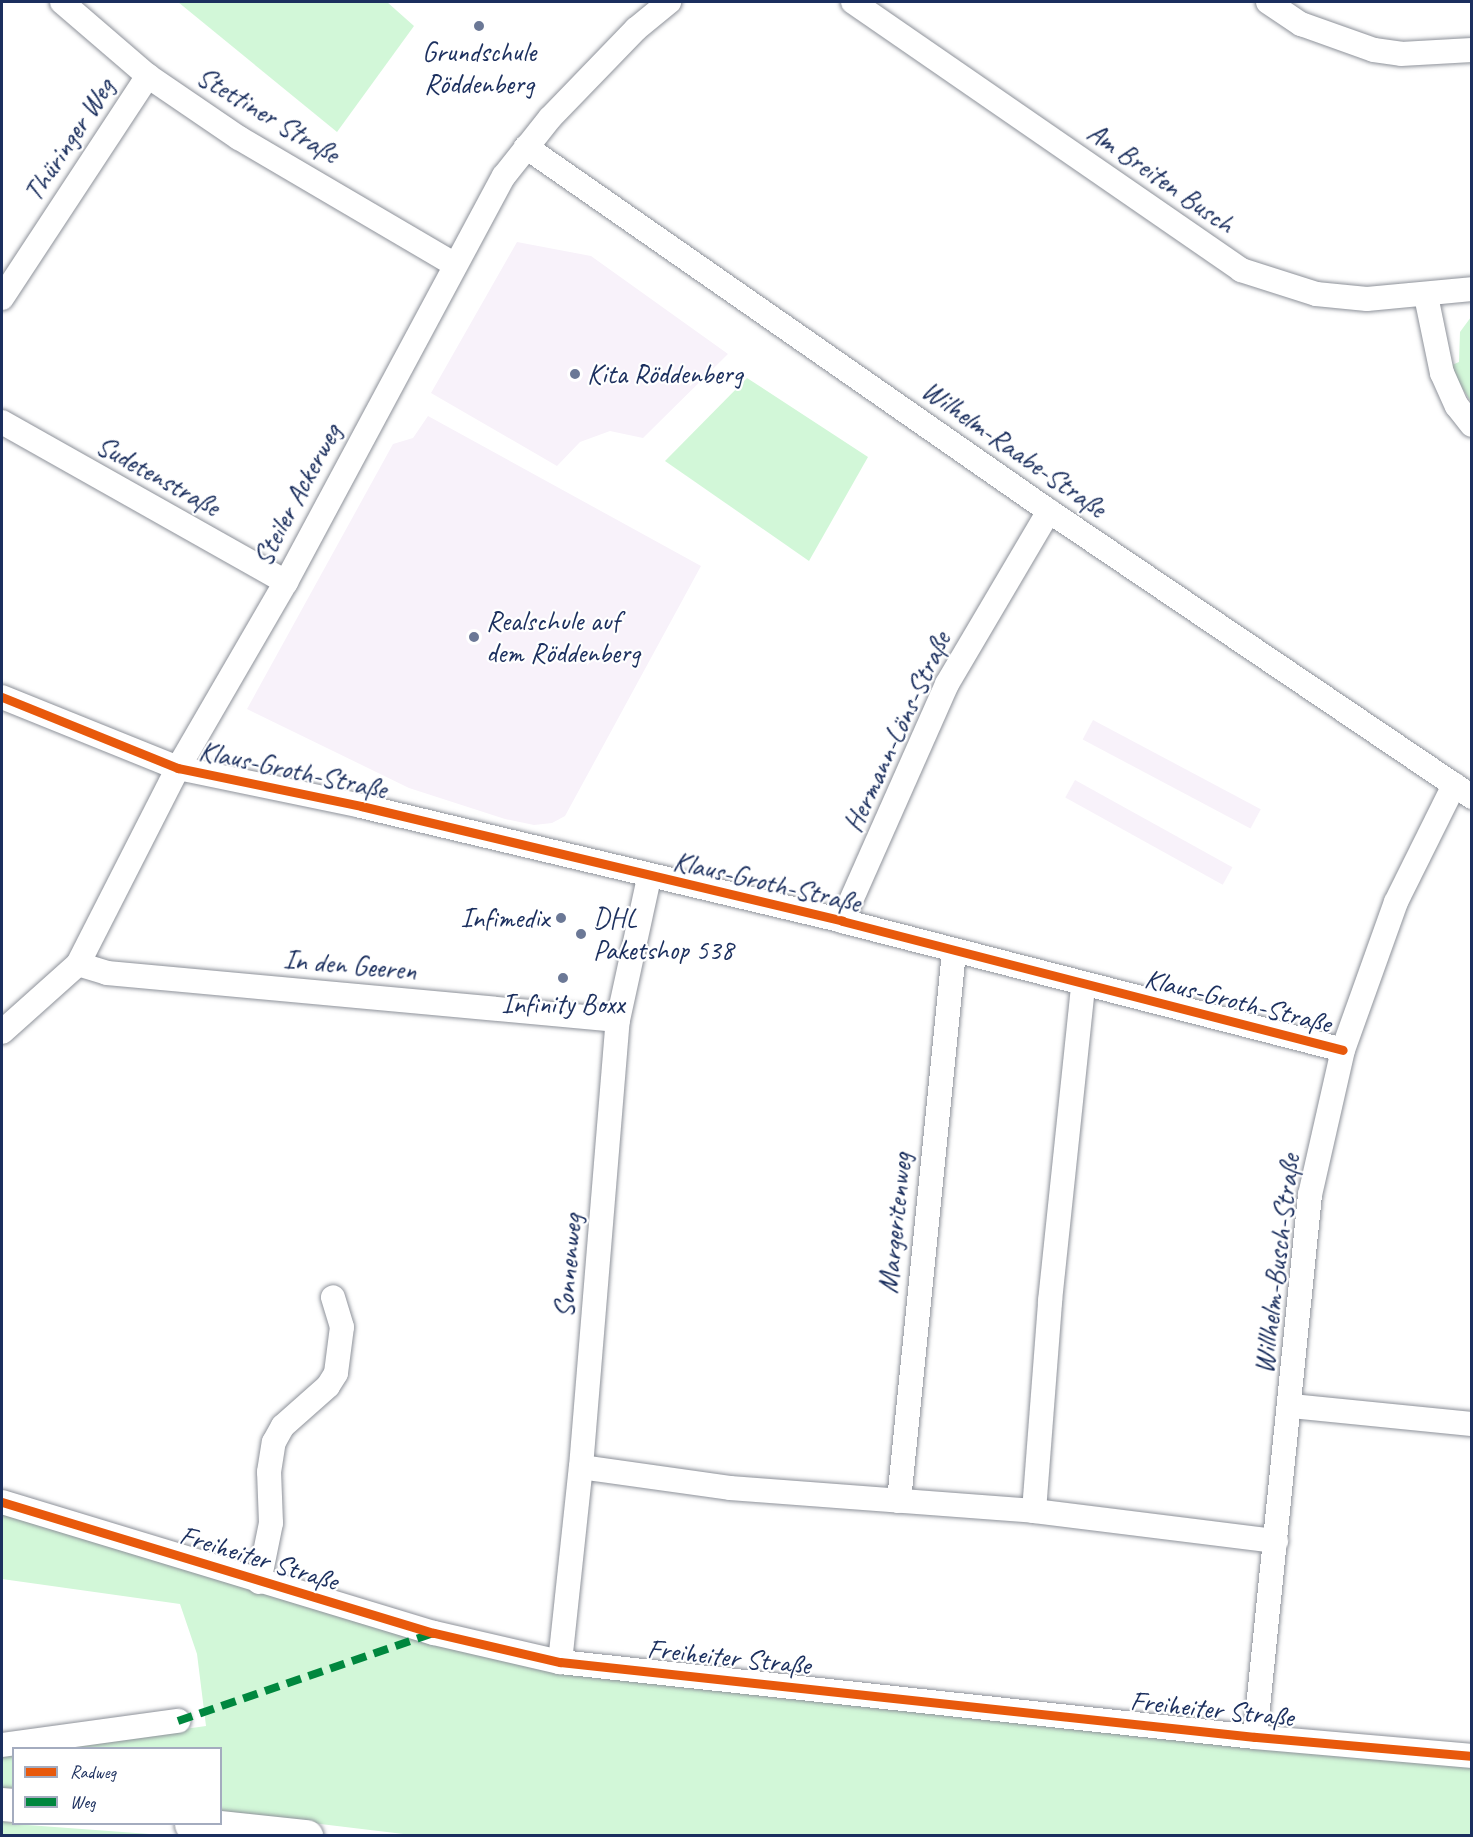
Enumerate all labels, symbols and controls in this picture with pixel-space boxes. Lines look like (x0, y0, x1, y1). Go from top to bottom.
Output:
marker: Grundschule Röddenberg (472, 19, 486, 33)
place label: Grundschule Röddenberg (422, 35, 536, 101)
street label: Stettiner Straße (190, 59, 346, 171)
street label: Thüringer Weg (17, 72, 121, 208)
street label: Am Breiten Busch (1082, 115, 1240, 241)
place label: Kita Röddenberg (587, 357, 744, 391)
marker: Kita Röddenberg (568, 367, 582, 381)
street label: Wilhelm-Raabe-Straße (916, 373, 1112, 525)
street label: Steiler Ackerweg (246, 419, 348, 571)
street label: Sudetenstraße (90, 428, 226, 524)
place label: Realschule auf dem Röddenberg (486, 604, 640, 670)
street label: Hermann-Löns-Straße (836, 627, 958, 837)
marker: Realschule auf dem Röddenberg (467, 630, 481, 644)
street label: Klaus-Groth-Straße (196, 734, 390, 806)
street label: Klaus-Groth-Straße (670, 844, 864, 920)
place label: Infimedix (461, 901, 549, 935)
place label: DHL Paketshop 538 (593, 901, 733, 967)
marker: Infimedix (554, 911, 568, 925)
marker: DHL Paketshop 538 (574, 927, 588, 941)
street label: In den Geeren (282, 942, 418, 988)
street label: Klaus-Groth-Straße (1141, 962, 1335, 1040)
marker: Infinity Boxx (556, 971, 570, 985)
place label: Infinity Boxx (501, 987, 625, 1021)
street label: Margeritenweg (871, 1151, 919, 1295)
street label: Willhelm-Busch-Straße (1247, 1152, 1307, 1376)
street label: Sonnenweg (547, 1213, 589, 1319)
street label: Freiheiter Straße (175, 1518, 343, 1598)
street label: Freiheiter Straße (645, 1632, 813, 1682)
street label: Freiheiter Straße (1128, 1684, 1296, 1734)
legend (12, 1747, 222, 1825)
text: Radweg (70, 1761, 116, 1783)
text: Weg (70, 1791, 95, 1813)

